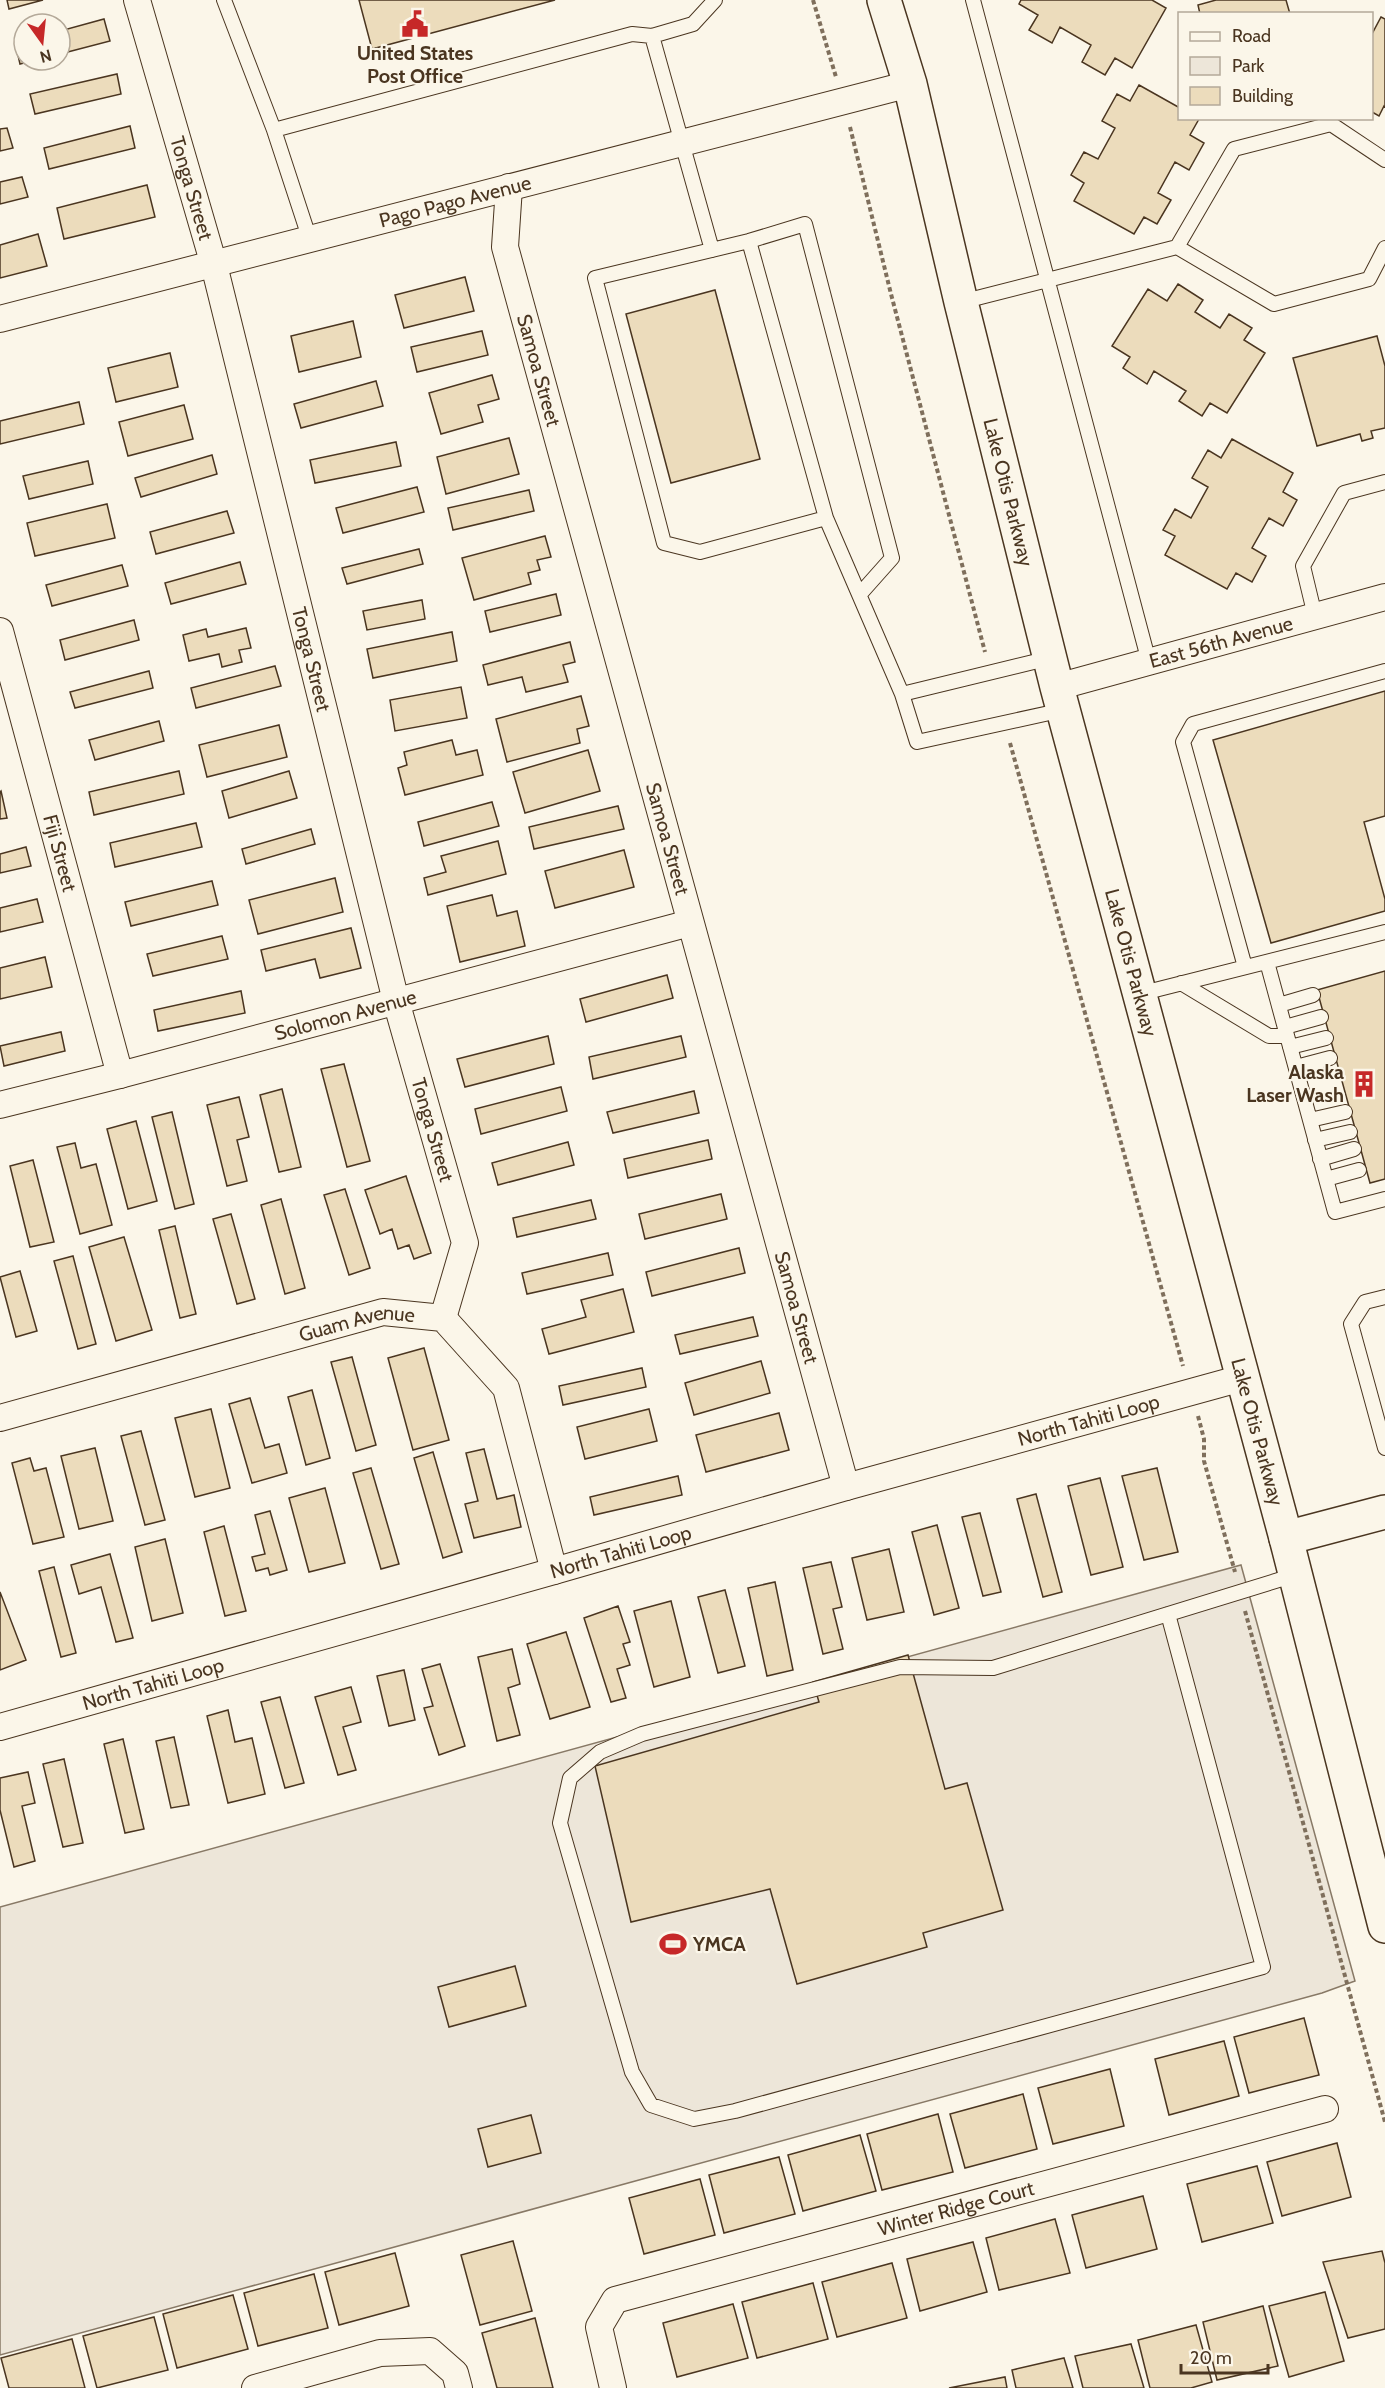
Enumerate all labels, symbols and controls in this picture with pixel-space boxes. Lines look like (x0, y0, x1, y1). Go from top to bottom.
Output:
public building icon: United States Post Office (400, 9, 430, 39)
north arrow (12, 12, 72, 72)
legend (1178, 12, 1373, 120)
text: Road (1232, 25, 1271, 47)
place label: United States Post Office (357, 41, 473, 88)
text: N (38, 45, 54, 67)
text: Park (1232, 55, 1265, 77)
text: Building (1232, 85, 1294, 107)
street label: Tonga Street (165, 134, 218, 243)
street label: Pago Pago Avenue (377, 170, 534, 233)
street label: Samoa Street (512, 311, 566, 429)
street label: Lake Otis Parkway (978, 416, 1038, 569)
street label: Tonga Street (287, 604, 336, 714)
street label: East 56th Avenue (1146, 611, 1295, 673)
street label: Samoa Street (641, 780, 695, 898)
street label: Fiji Street (38, 812, 82, 895)
street label: Lake Otis Parkway (1100, 886, 1162, 1039)
street label: Solomon Avenue (272, 984, 419, 1045)
place label: Alaska Laser Wash (1246, 1060, 1344, 1107)
building icon: Alaska Laser Wash (1349, 1069, 1379, 1099)
street label: Tonga Street (407, 1075, 459, 1185)
street label: Samoa Street (770, 1249, 824, 1367)
street label: Guam Avenue (296, 1300, 416, 1347)
street label: Lake Otis Parkway (1226, 1355, 1289, 1508)
street label: North Tahiti Loop (1015, 1389, 1162, 1451)
street label: North Tahiti Loop (547, 1520, 694, 1583)
street label: North Tahiti Loop (80, 1653, 227, 1715)
sports icon: YMCA (658, 1929, 688, 1959)
place label: YMCA (692, 1932, 746, 1956)
street label: Winter Ridge Court (875, 2176, 1037, 2241)
scale bar (1181, 2337, 1268, 2375)
text: 20 m (1190, 2347, 1232, 2369)

